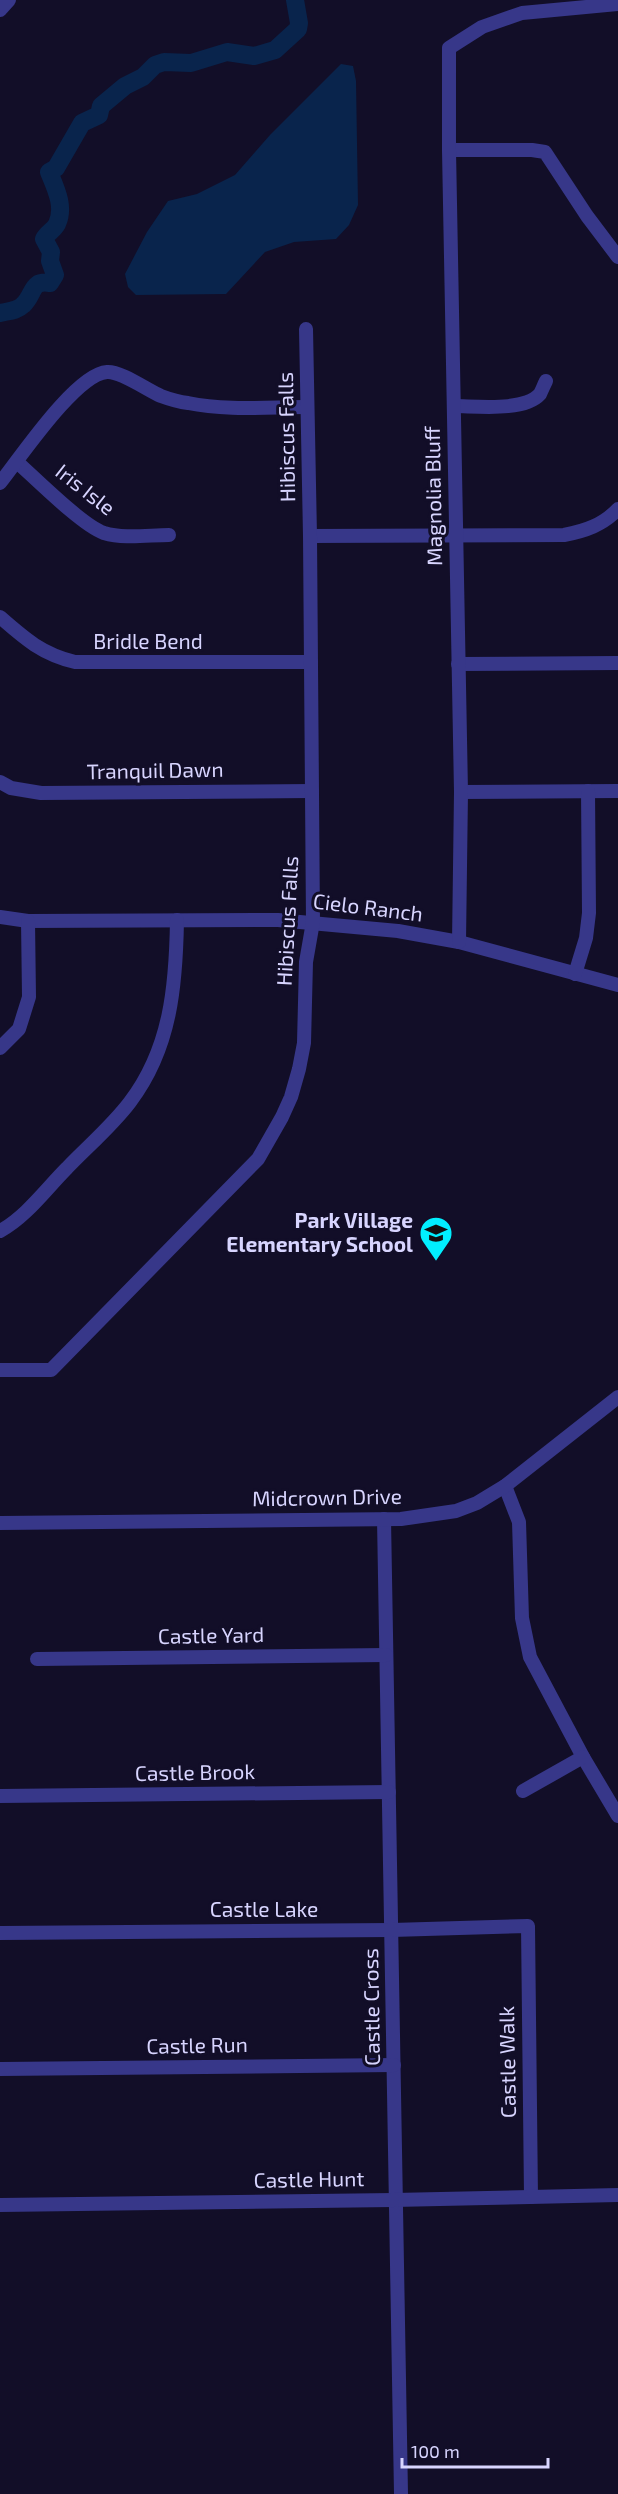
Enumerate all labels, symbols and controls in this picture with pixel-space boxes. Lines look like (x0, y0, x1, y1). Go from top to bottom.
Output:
street label: Hibiscus Falls (272, 372, 299, 502)
street label: Magnolia Bluff (419, 425, 446, 566)
street label: Iris Isle (51, 458, 120, 520)
street label: Bridle Bend (93, 628, 203, 653)
street label: Tranquil Dawn (86, 756, 224, 783)
street label: Hibiscus Falls (271, 855, 302, 987)
street label: Cielo Ranch (312, 887, 425, 926)
place label: Park Village Elementary School (226, 1207, 413, 1257)
school or university icon: Park Village Elementary School (418, 1215, 454, 1262)
street label: Midcrown Drive (252, 1483, 402, 1510)
street label: Castle Yard (158, 1621, 264, 1648)
street label: Castle Brook (135, 1758, 256, 1785)
street label: Castle Lake (210, 1896, 318, 1921)
street label: Castle Cross (357, 1948, 384, 2066)
street label: Castle Walk (493, 2005, 520, 2118)
street label: Castle Run (146, 2031, 248, 2058)
street label: Castle Hunt (253, 2165, 364, 2192)
scale bar (402, 2431, 548, 2469)
text: 100 m (411, 2440, 460, 2462)

